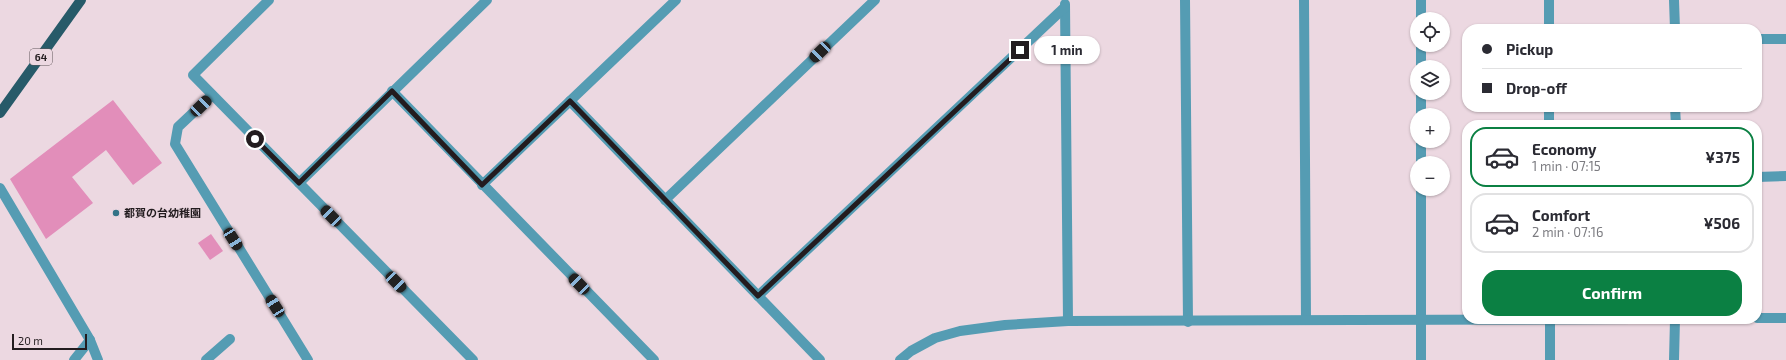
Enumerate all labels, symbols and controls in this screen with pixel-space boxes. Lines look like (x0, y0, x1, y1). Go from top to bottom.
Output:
map controls (1410, 12, 1450, 196)
button: locate (1410, 12, 1450, 52)
callout: 1 min (1034, 36, 1100, 64)
car (807, 39, 833, 65)
text: Pickup (1506, 40, 1553, 58)
route end (1011, 41, 1029, 59)
text: 1 min (1051, 42, 1083, 58)
road number: 64 (30, 49, 52, 65)
button: layers (1410, 60, 1450, 100)
text: Drop-off (1506, 79, 1567, 97)
car (188, 93, 214, 119)
button: + (1410, 108, 1450, 148)
route start (246, 130, 264, 148)
icon: car (1484, 139, 1520, 175)
text: Economy (1532, 140, 1597, 158)
text: ¥375 (1705, 148, 1740, 166)
button: − (1410, 156, 1450, 196)
text: 1 min · 07:15 (1532, 158, 1601, 174)
car (318, 203, 344, 229)
icon: car (1484, 205, 1520, 241)
place label: 都賀の台幼稚園 (124, 206, 201, 219)
text: Comfort (1532, 206, 1590, 224)
marker: 都賀の台幼稚園 (111, 208, 121, 218)
text: ¥506 (1703, 214, 1740, 232)
text: 2 min · 07:16 (1532, 224, 1603, 240)
car (222, 226, 244, 252)
car (383, 269, 409, 295)
button: Confirm (1482, 270, 1742, 316)
car (566, 271, 592, 297)
car (264, 293, 286, 319)
scale bar (12, 332, 87, 351)
text: 20 m (18, 334, 43, 347)

